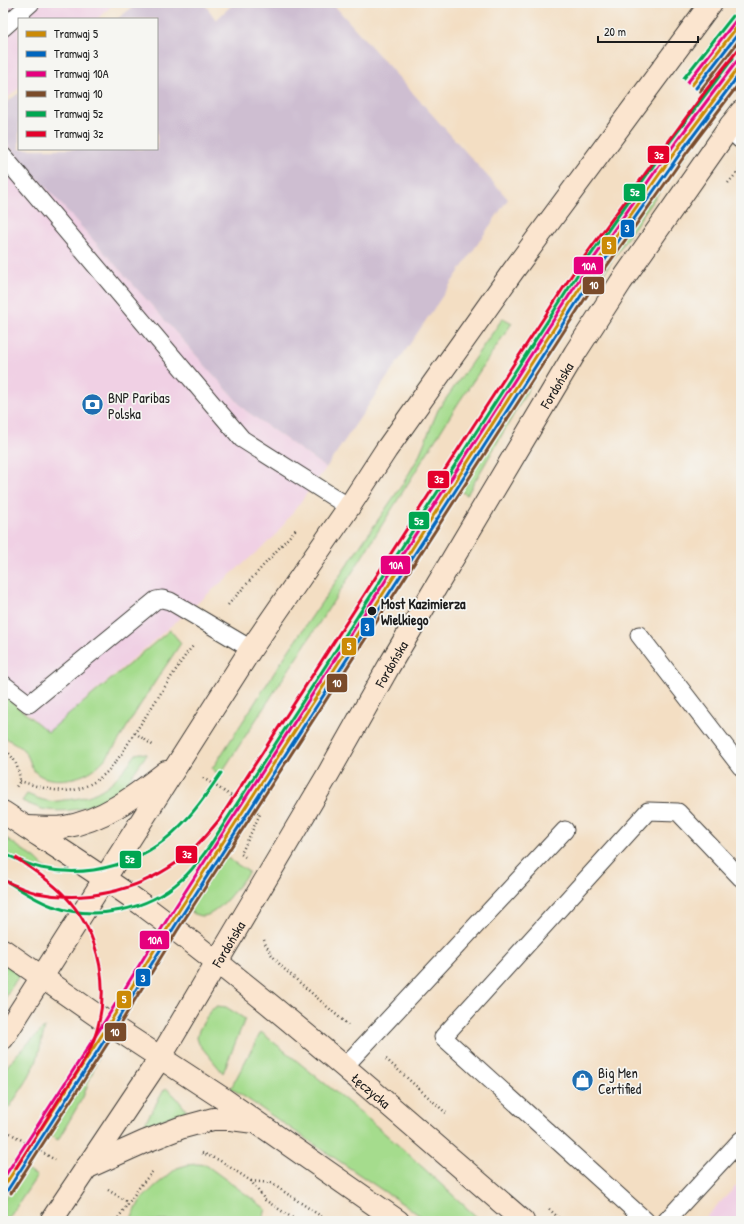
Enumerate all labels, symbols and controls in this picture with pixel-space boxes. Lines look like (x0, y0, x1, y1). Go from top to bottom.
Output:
legend (18, 18, 158, 150)
scale bar (598, 18, 698, 44)
text: 20 m (604, 23, 626, 40)
text: Tramwaj 5 (54, 25, 98, 42)
text: Tramwaj 3 (54, 45, 98, 62)
text: Tramwaj 10A (54, 65, 109, 82)
text: Tramwaj 10 (54, 85, 103, 102)
text: Tramwaj 5z (54, 105, 103, 122)
text: Tramwaj 3z (54, 125, 103, 142)
line badge: 3z (647, 145, 670, 164)
text: 3z (654, 148, 664, 162)
line badge: 5z (623, 183, 646, 202)
text: 5z (630, 185, 640, 199)
line badge: 3 (620, 219, 635, 238)
text: 3 (625, 221, 630, 235)
line badge: 5 (601, 236, 617, 255)
text: 5 (607, 238, 612, 252)
line badge: 10A (573, 256, 604, 275)
text: 10A (582, 259, 597, 273)
line badge: 10 (582, 276, 605, 295)
text: 10 (590, 278, 599, 292)
street label: Fordońska (534, 358, 577, 412)
place label: BNP Paribas Polska (108, 388, 170, 423)
bank icon: BNP Paribas Polska (79, 392, 105, 418)
line badge: 3z (427, 470, 450, 489)
text: 3z (434, 472, 444, 486)
line badge: 5z (408, 511, 430, 530)
text: 5z (414, 514, 424, 528)
line badge: 10A (380, 555, 411, 575)
text: 10A (389, 558, 404, 572)
place label: Most Kazimierza Wielkiego (381, 594, 466, 631)
marker: Most Kazimierza Wielkiego (366, 605, 378, 617)
line badge: 3 (360, 617, 375, 637)
text: 3 (365, 620, 370, 634)
line badge: 5 (341, 637, 357, 656)
street label: Fordońska (369, 637, 412, 691)
text: 5 (347, 639, 352, 653)
line badge: 10 (326, 673, 348, 693)
text: 10 (333, 676, 342, 690)
line badge: 3z (175, 845, 198, 864)
text: 3z (182, 847, 192, 861)
line badge: 5z (119, 850, 142, 869)
text: 5z (125, 852, 135, 866)
street label: Fordońska (206, 917, 249, 971)
line badge: 10A (139, 930, 170, 950)
text: 10A (148, 933, 163, 947)
line badge: 3 (135, 968, 151, 987)
text: 3 (141, 971, 146, 985)
line badge: 5 (116, 990, 132, 1009)
text: 5 (122, 992, 127, 1006)
line badge: 10 (104, 1022, 127, 1042)
text: 10 (111, 1025, 120, 1039)
place label: Big Men Certified (598, 1063, 642, 1098)
shop icon: Big Men Certified (569, 1067, 595, 1093)
street label: Łęczycka (348, 1068, 395, 1112)

